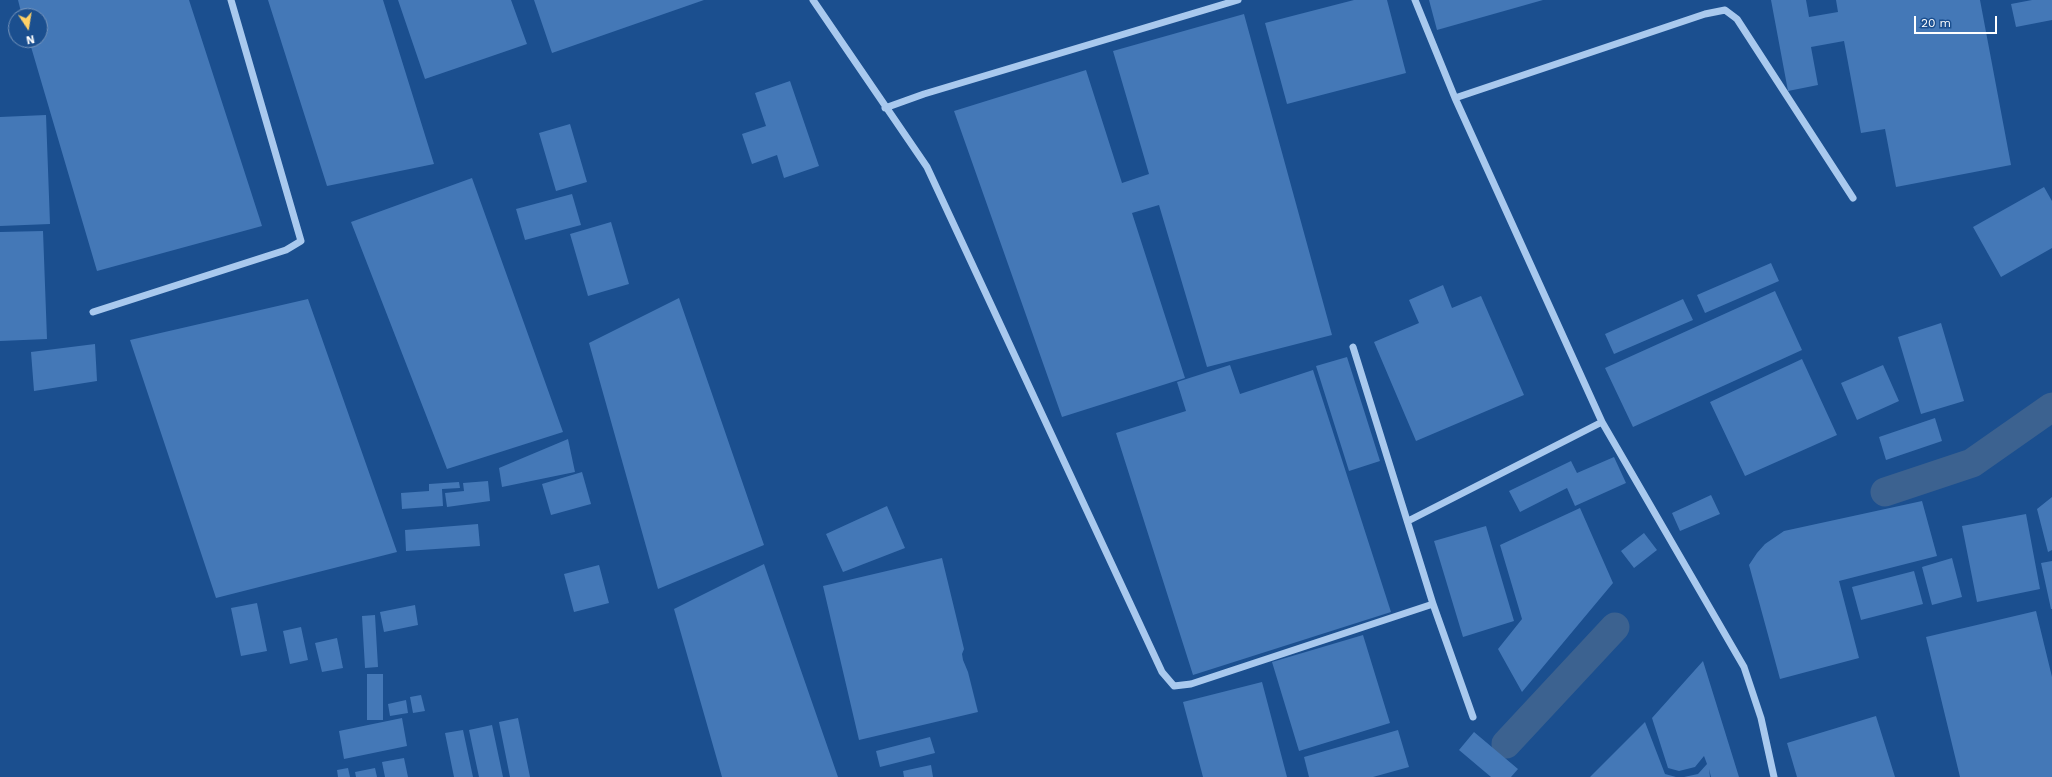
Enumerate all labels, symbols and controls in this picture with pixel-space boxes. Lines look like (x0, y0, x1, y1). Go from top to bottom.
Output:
north arrow (8, 8, 48, 48)
scale bar (1916, 8, 1999, 34)
text: 20 m (1921, 16, 1951, 30)
text: N (25, 32, 36, 46)

